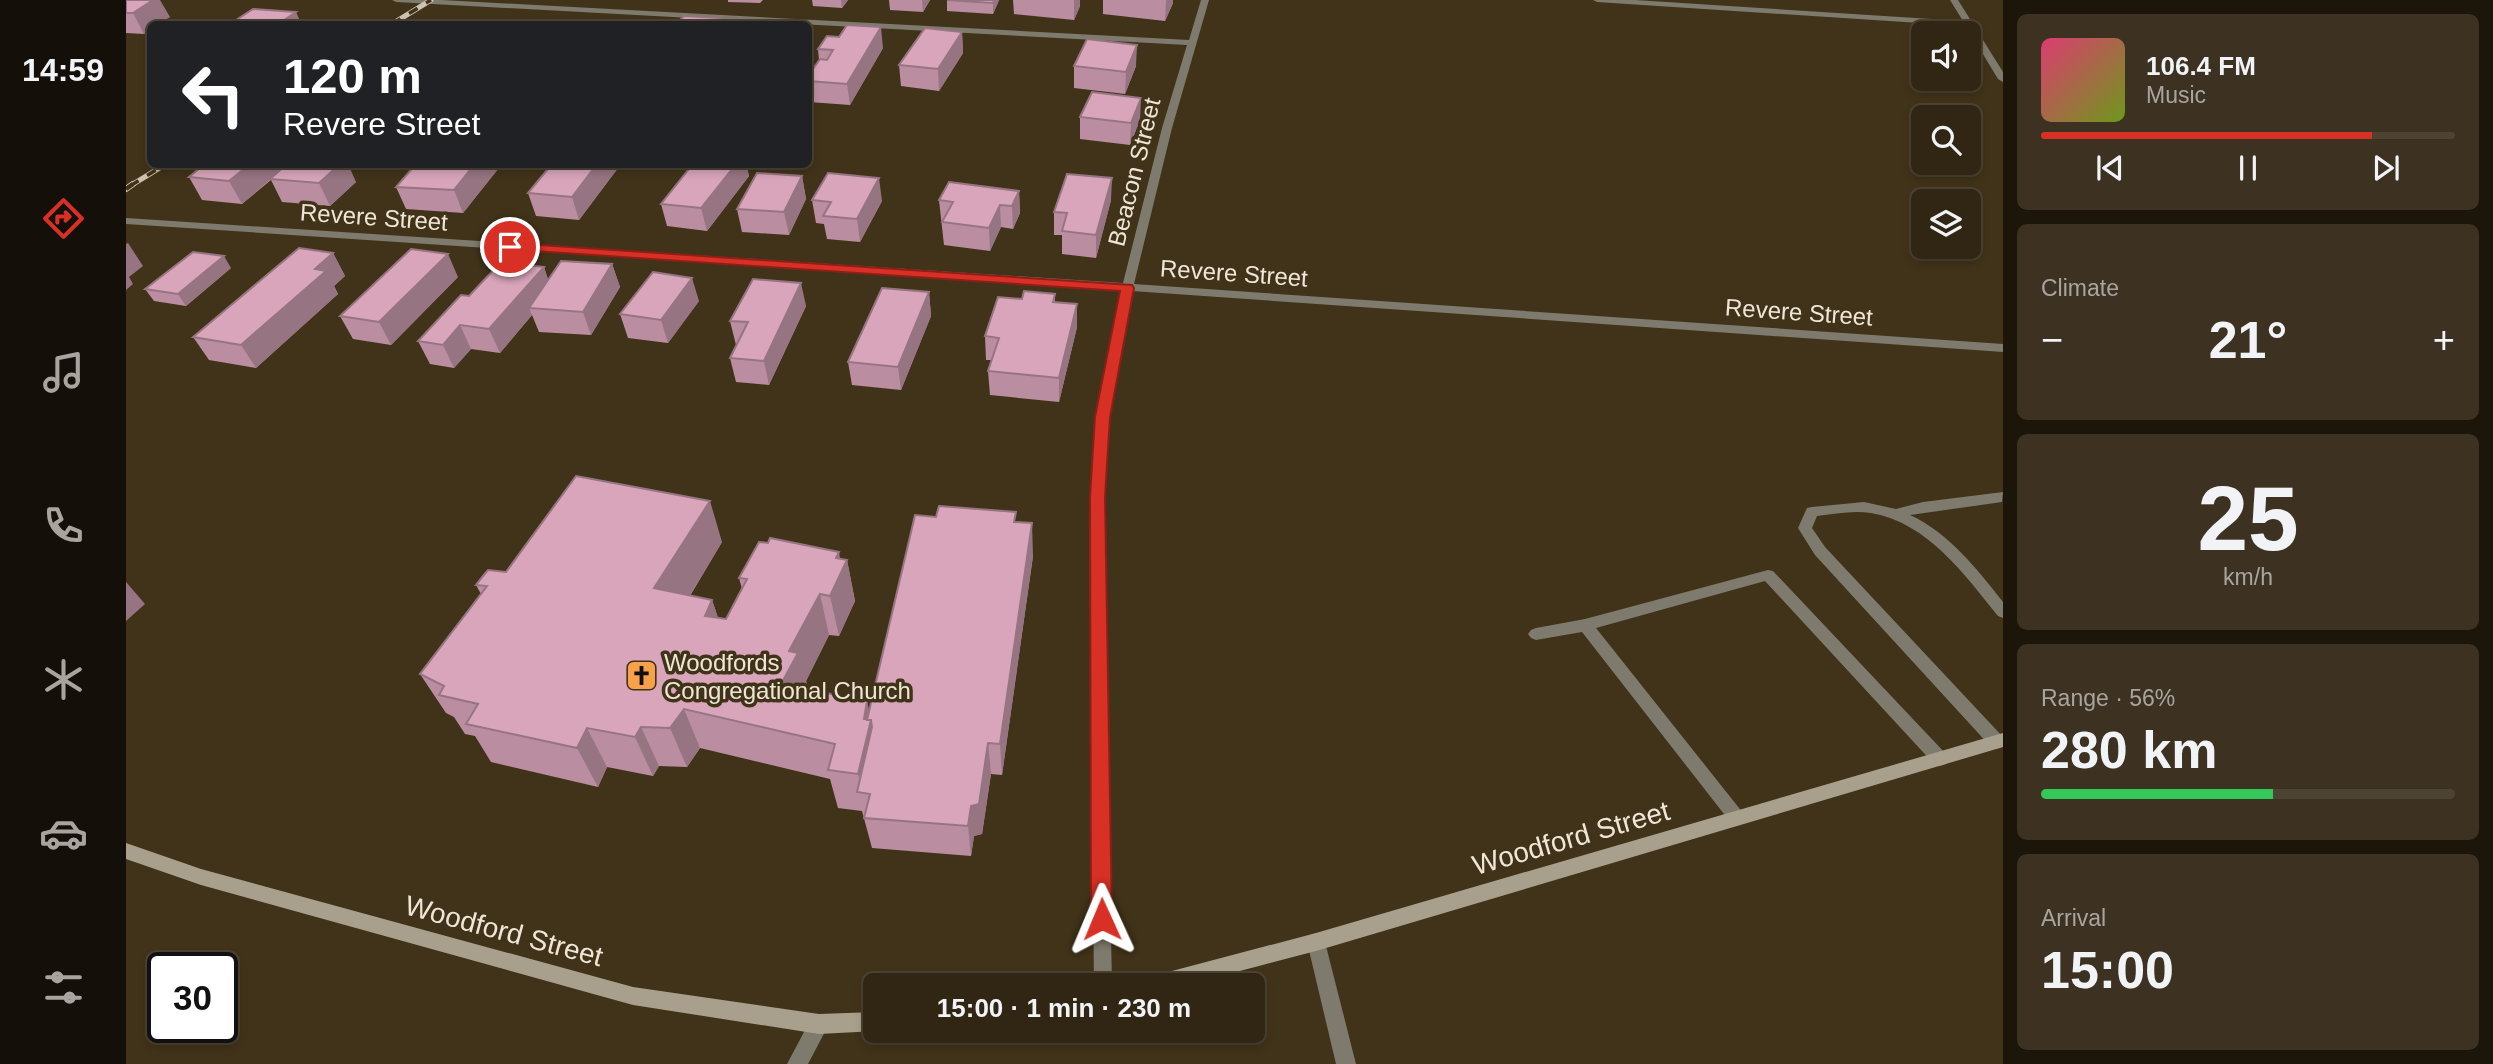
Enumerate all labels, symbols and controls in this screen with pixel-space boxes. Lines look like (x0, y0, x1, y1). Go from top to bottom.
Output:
map controls (1911, 21, 1981, 259)
button: sound (1911, 21, 1981, 91)
icon: left (168, 49, 259, 140)
text: 120 m (283, 49, 422, 103)
text: 106.4 FM (2146, 51, 2256, 81)
text: 14:59 (22, 52, 104, 88)
text: Music (2146, 82, 2206, 108)
street label: Beacon Street (1103, 95, 1166, 249)
button: search (1911, 105, 1981, 175)
text: Revere Street (283, 106, 480, 142)
icon: previous (2091, 149, 2129, 187)
icon: pause (2229, 149, 2267, 187)
icon: next (2367, 149, 2405, 187)
button: layers (1911, 189, 1981, 259)
icon: directions (39, 194, 88, 243)
street label: Revere Street (299, 198, 449, 236)
pin (480, 217, 540, 277)
icon: arrive (491, 228, 529, 266)
street label: Revere Street (1159, 254, 1309, 292)
text: Climate (2041, 275, 2119, 301)
street label: Revere Street (1724, 293, 1874, 331)
text: 21° (2209, 311, 2287, 369)
text: − (2041, 319, 2063, 361)
text: + (2433, 319, 2455, 361)
icon: music (39, 348, 88, 397)
text: 25 (2197, 468, 2299, 569)
icon: phone (39, 501, 88, 550)
text: km/h (2223, 564, 2273, 590)
place label: Woodfords Congregational Church (664, 649, 911, 704)
icon: climate (39, 655, 88, 704)
church icon: Woodfords Congregational Church (624, 659, 658, 693)
text: Range · 56% (2041, 685, 2175, 711)
text: 280 km (2041, 721, 2217, 779)
street label: Woodford Street (1469, 795, 1673, 881)
icon: car (39, 809, 88, 858)
position arrow (1065, 882, 1139, 956)
street label: Woodford Street (402, 890, 606, 972)
text: Arrival (2041, 905, 2106, 931)
text: 15:00 (2041, 941, 2174, 999)
speed limit sign: 30 (147, 952, 238, 1043)
icon: filters (39, 963, 88, 1012)
text: 15:00 · 1 min · 230 m (937, 993, 1191, 1023)

